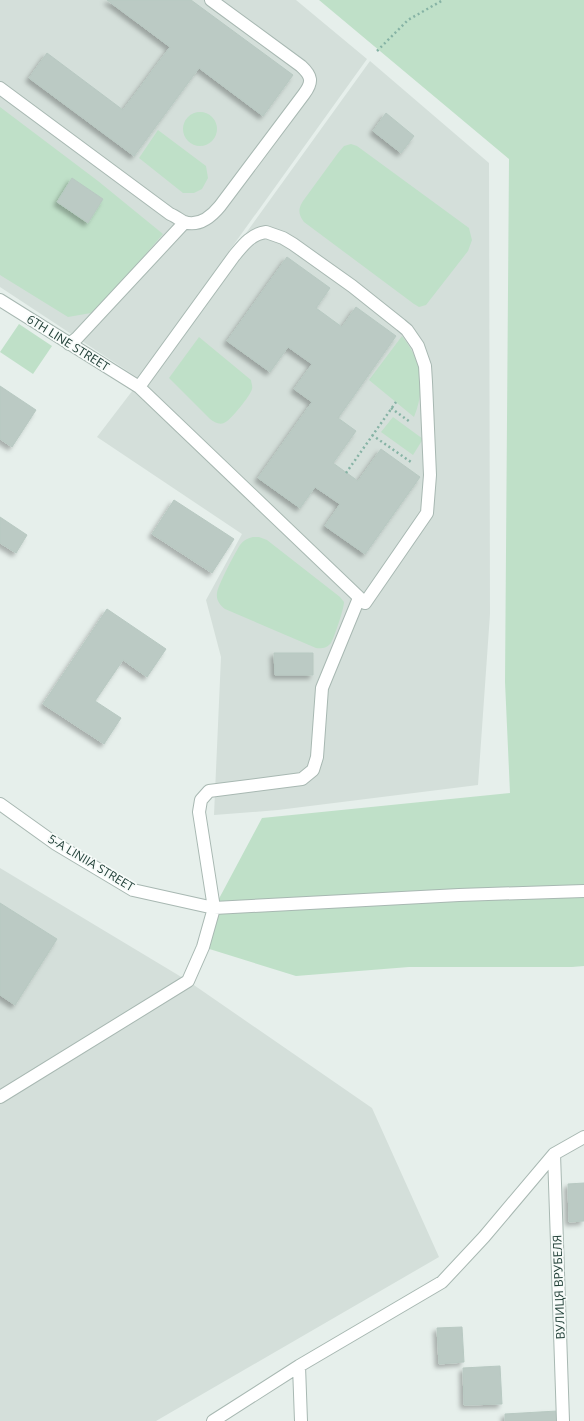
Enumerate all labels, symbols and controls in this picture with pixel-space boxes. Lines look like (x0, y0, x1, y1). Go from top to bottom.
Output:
street label: 6TH LINE STREET (24, 310, 113, 375)
street label: 5-A LINIIA STREET (45, 830, 138, 895)
street label: ВУЛИЦЯ ВРУБЕЛЯ (548, 1234, 569, 1340)

